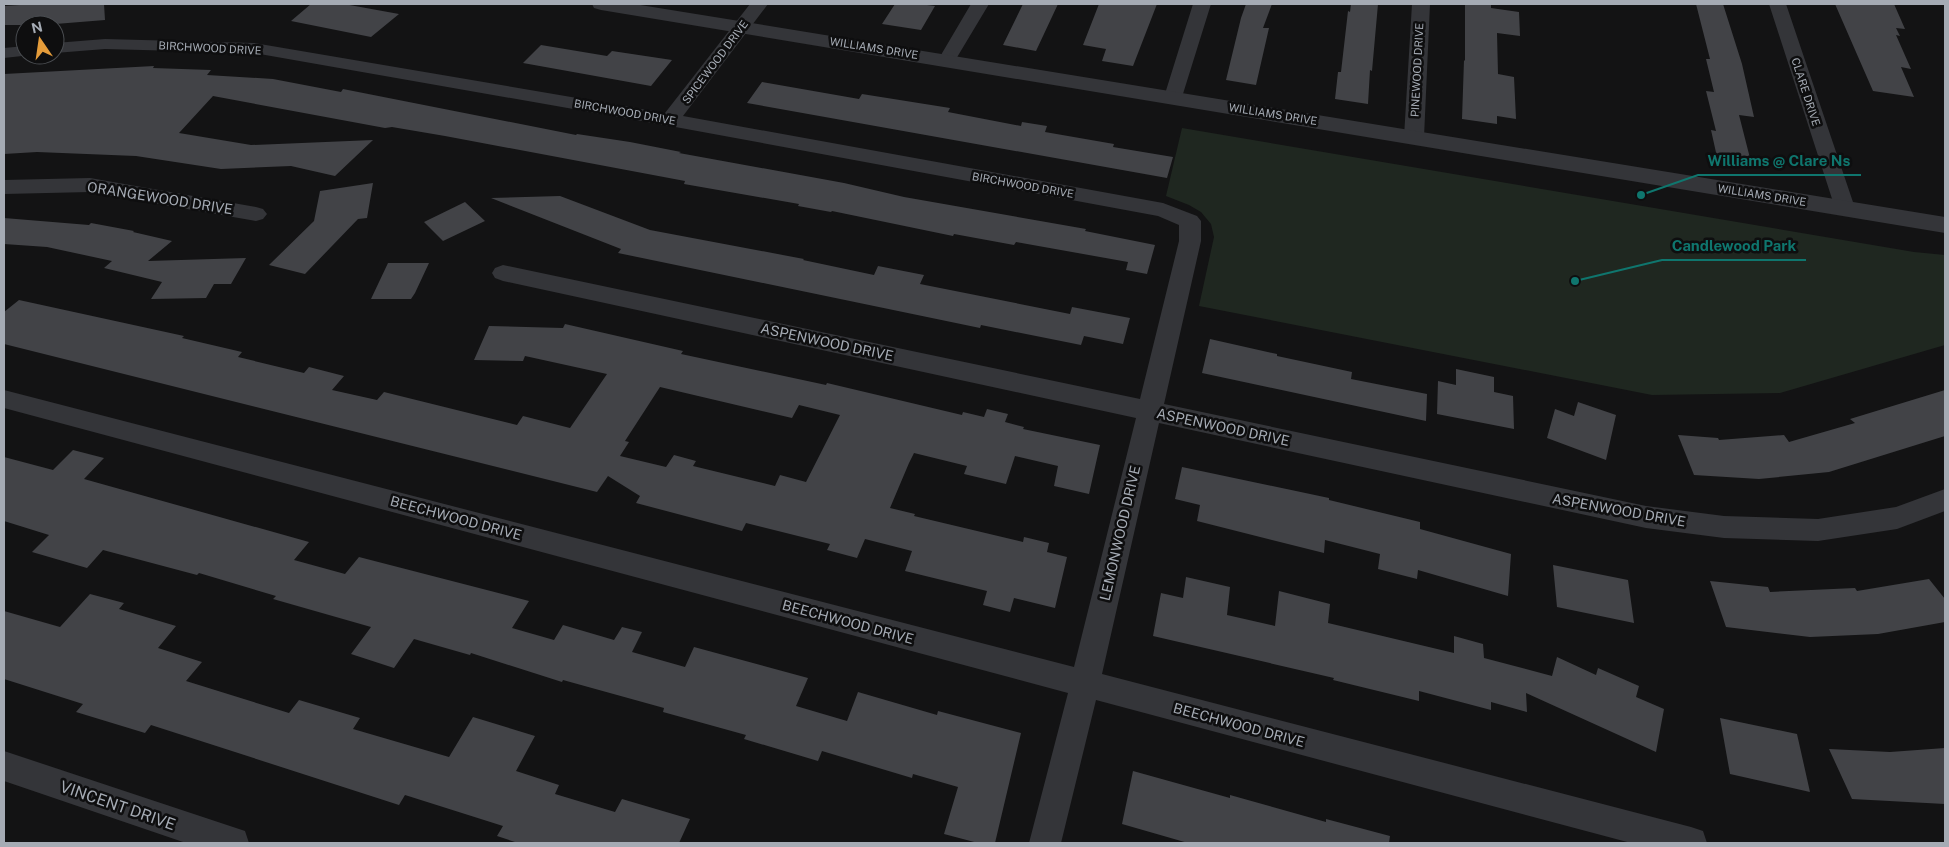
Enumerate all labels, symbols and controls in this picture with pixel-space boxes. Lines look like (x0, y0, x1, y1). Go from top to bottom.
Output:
north arrow (15, 15, 65, 65)
text: N (30, 18, 44, 36)
street label: SPICEWOOD DRIVE (680, 18, 750, 106)
street label: PINEWOOD DRIVE (1409, 22, 1425, 117)
street label: WILLIAMS DRIVE (829, 35, 919, 61)
street label: BIRCHWOOD DRIVE (158, 39, 262, 57)
street label: CLARE DRIVE (1789, 56, 1823, 128)
street label: BIRCHWOOD DRIVE (573, 97, 677, 127)
street label: WILLIAMS DRIVE (1228, 101, 1318, 127)
callout: Williams @ Clare Ns (1698, 145, 1861, 175)
text: Williams @ Clare Ns (1708, 152, 1850, 169)
street label: BIRCHWOOD DRIVE (971, 170, 1075, 200)
street label: ORANGEWOOD DRIVE (86, 179, 234, 217)
street label: WILLIAMS DRIVE (1717, 182, 1807, 208)
callout: Candlewood Park (1662, 230, 1806, 260)
text: Candlewood Park (1672, 237, 1796, 254)
street label: ASPENWOOD DRIVE (759, 320, 895, 364)
street label: ASPENWOOD DRIVE (1155, 405, 1291, 449)
street label: LEMONWOOD DRIVE (1097, 464, 1143, 602)
street label: ASPENWOOD DRIVE (1551, 490, 1687, 530)
street label: BEECHWOOD DRIVE (389, 493, 523, 543)
street label: BEECHWOOD DRIVE (781, 597, 915, 647)
street label: BEECHWOOD DRIVE (1172, 700, 1306, 750)
street label: VINCENT DRIVE (58, 777, 178, 834)

